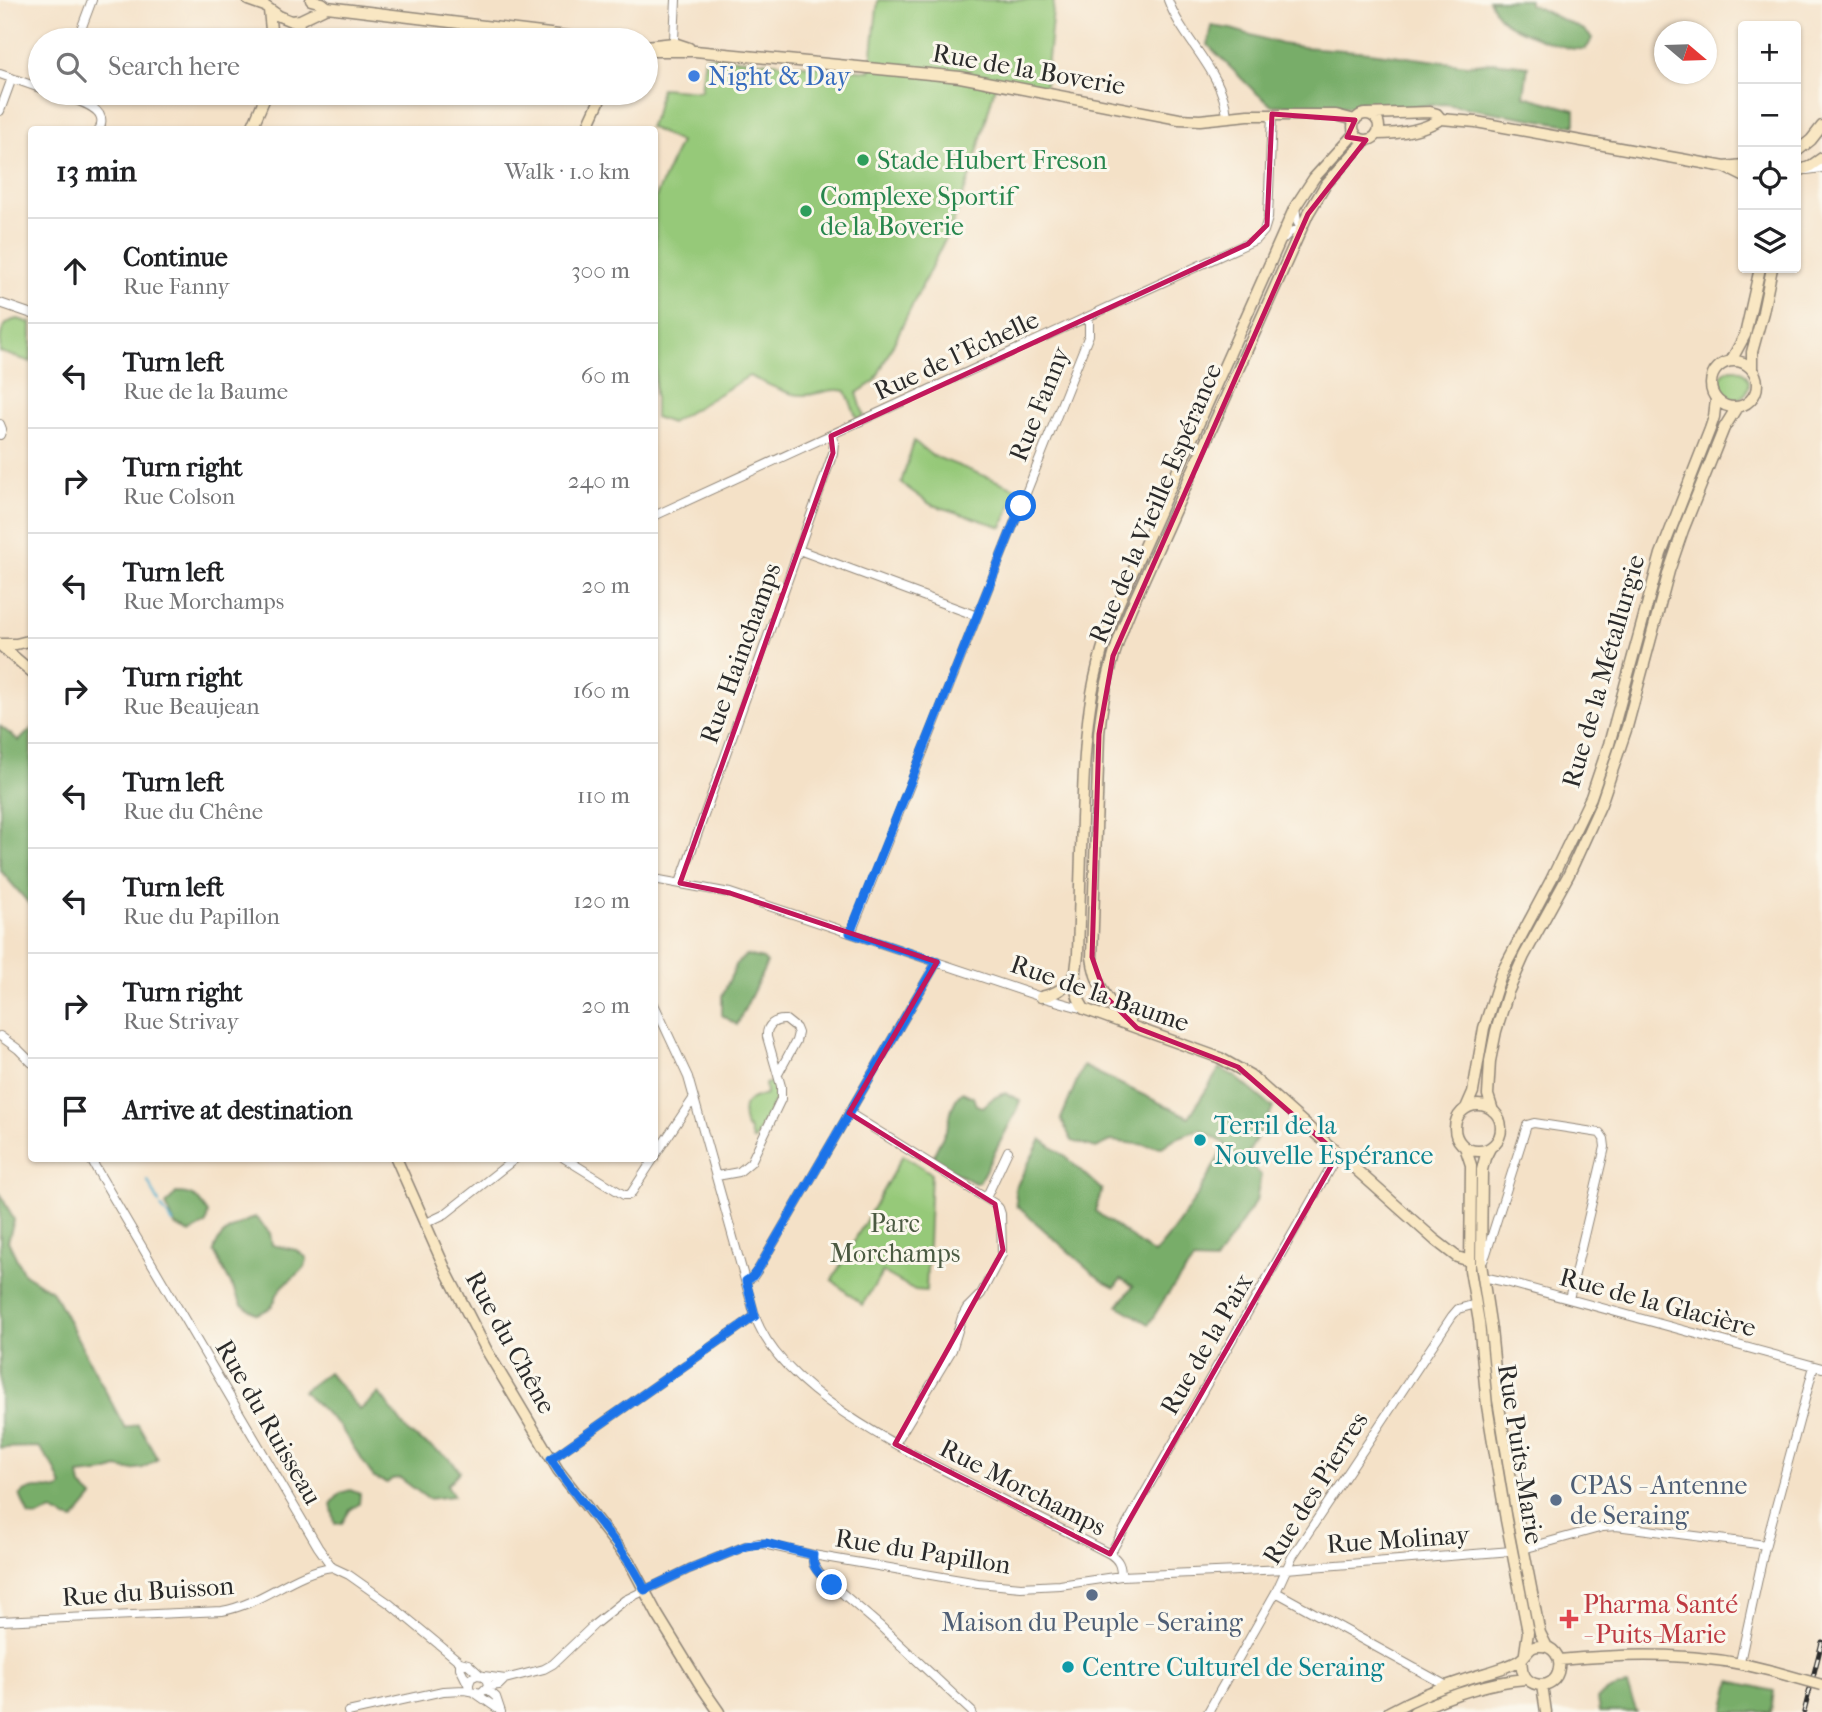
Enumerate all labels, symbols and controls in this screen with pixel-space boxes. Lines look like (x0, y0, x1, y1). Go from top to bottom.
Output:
north arrow (1654, 21, 1717, 84)
map controls (1738, 21, 1801, 273)
button: + (1738, 21, 1801, 84)
search box (28, 28, 658, 105)
street label: Rue de la Boverie (930, 37, 1128, 102)
icon: search (52, 48, 90, 86)
text: Search here (108, 51, 240, 82)
place label: Night & Day (708, 61, 852, 92)
marker: Night & Day (686, 68, 702, 84)
button: − (1738, 84, 1801, 147)
place label: Stade Hubert Freson (877, 145, 1107, 176)
button: locate (1738, 147, 1801, 210)
marker: Stade Hubert Freson (855, 152, 871, 168)
text: 13 min (56, 154, 137, 189)
text: Walk · 1.0 km (504, 158, 630, 185)
place label: Complexe Sportif de la Boverie (820, 181, 1020, 242)
marker: Complexe Sportif de la Boverie (798, 203, 814, 219)
button: layers (1738, 210, 1801, 273)
text: Continue (123, 242, 228, 273)
icon: ahead (56, 252, 94, 290)
text: 300 m (571, 257, 630, 284)
text: Rue Fanny (123, 273, 230, 300)
street label: Rue de l'Echelle (869, 304, 1044, 407)
street label: Rue Fanny (1003, 341, 1077, 466)
text: Turn left (123, 347, 224, 378)
icon: left (56, 357, 94, 395)
street label: Rue de la Vieille Espérance (1082, 358, 1229, 648)
text: 60 m (581, 362, 630, 389)
text: Rue de la Baume (123, 378, 288, 405)
text: Turn right (123, 452, 243, 483)
icon: right (56, 462, 94, 500)
text: 240 m (568, 467, 630, 494)
text: Rue Colson (123, 483, 235, 510)
route start (1005, 490, 1036, 521)
street label: Rue de la Métallurgie (1555, 551, 1652, 791)
text: Turn left (123, 557, 224, 588)
street label: Rue Hainchamps (693, 559, 788, 748)
icon: left (56, 567, 94, 605)
text: 20 m (581, 572, 630, 599)
text: Rue Morchamps (123, 588, 284, 615)
text: Turn right (123, 662, 243, 693)
icon: right (56, 672, 94, 710)
text: 160 m (573, 677, 630, 704)
text: Rue Beaujean (123, 693, 260, 720)
text: Turn left (123, 767, 224, 798)
icon: left (56, 777, 94, 815)
text: 110 m (577, 782, 630, 809)
text: Rue du Chêne (123, 798, 263, 825)
text: Turn left (123, 872, 224, 903)
icon: left (56, 882, 94, 920)
text: 120 m (573, 887, 630, 914)
text: Rue du Papillon (123, 903, 280, 930)
street label: Rue de la Baume (1006, 948, 1193, 1039)
text: Turn right (123, 977, 243, 1008)
icon: right (56, 987, 94, 1025)
text: 20 m (581, 992, 630, 1019)
text: Rue Strivay (123, 1008, 239, 1035)
icon: arrive (56, 1092, 94, 1130)
text: Arrive at destination (123, 1095, 353, 1126)
place label: Terril de la Nouvelle Espérance (1214, 1110, 1434, 1171)
marker: Terril de la Nouvelle Espérance (1192, 1132, 1208, 1148)
park label: Parc Morchamps (830, 1208, 960, 1269)
street label: Rue de la Glacière (1556, 1261, 1760, 1344)
street label: Rue du Chêne (459, 1265, 563, 1419)
street label: Rue de la Paix (1154, 1268, 1259, 1420)
street label: Rue du Ruisseau (209, 1334, 328, 1511)
street label: Rue Puits-Marie (1491, 1362, 1550, 1547)
street label: Rue des Pierres (1256, 1406, 1375, 1570)
street label: Rue Morchamps (935, 1432, 1111, 1543)
place label: CPAS - Antenne de Seraing (1570, 1470, 1747, 1531)
marker: CPAS - Antenne de Seraing (1548, 1492, 1564, 1508)
street label: Rue Molinay (1325, 1519, 1472, 1560)
street label: Rue du Papillon (833, 1522, 1013, 1581)
route end (816, 1569, 847, 1600)
street label: Rue du Buisson (61, 1570, 235, 1613)
marker: Maison du Peuple - Seraing (1084, 1587, 1100, 1603)
place label: Pharma Santé - Puits-Marie (1583, 1589, 1738, 1650)
place label: Maison du Peuple - Seraing (941, 1607, 1244, 1638)
marker: Pharma Santé - Puits-Marie (1561, 1611, 1577, 1627)
place label: Centre Culturel de Seraing (1082, 1652, 1385, 1683)
marker: Centre Culturel de Seraing (1060, 1659, 1076, 1675)

